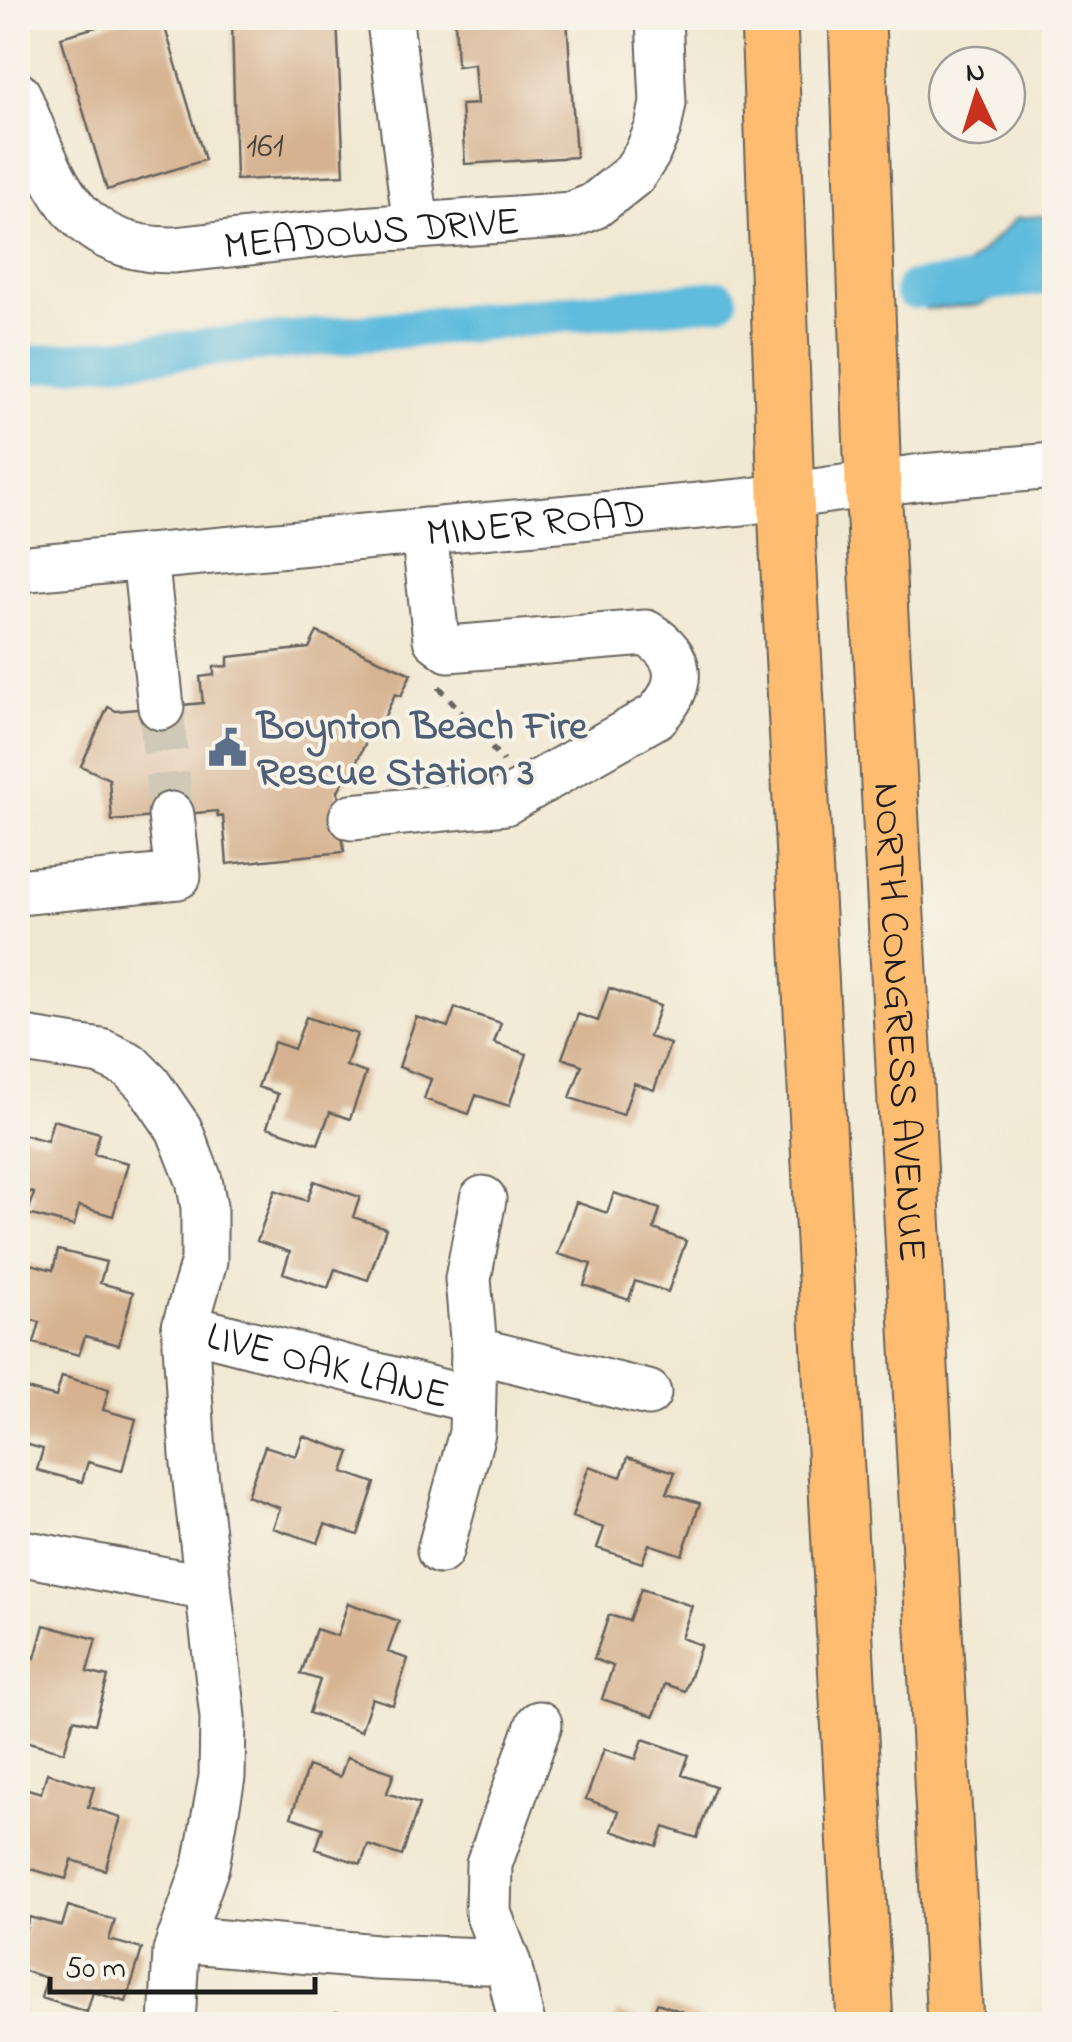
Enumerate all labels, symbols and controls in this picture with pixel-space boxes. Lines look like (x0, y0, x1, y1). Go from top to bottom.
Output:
north arrow (927, 45, 1027, 145)
text: N (965, 52, 986, 95)
house number: 161 (246, 122, 284, 173)
street label: MEADOWS DRIVE (221, 194, 522, 278)
street label: MINER ROAD (424, 486, 648, 565)
place label: Boynton Beach Fire Rescue Station 3 (255, 699, 588, 804)
public building icon: Boynton Beach Fire Rescue Station 3 (206, 726, 248, 768)
street label: NORTH CONGRESS AVENUE (855, 781, 939, 1264)
street label: LIVE OAK LANE (200, 1309, 455, 1427)
scale bar (50, 1932, 315, 1994)
text: 50 m (65, 1948, 126, 1992)

